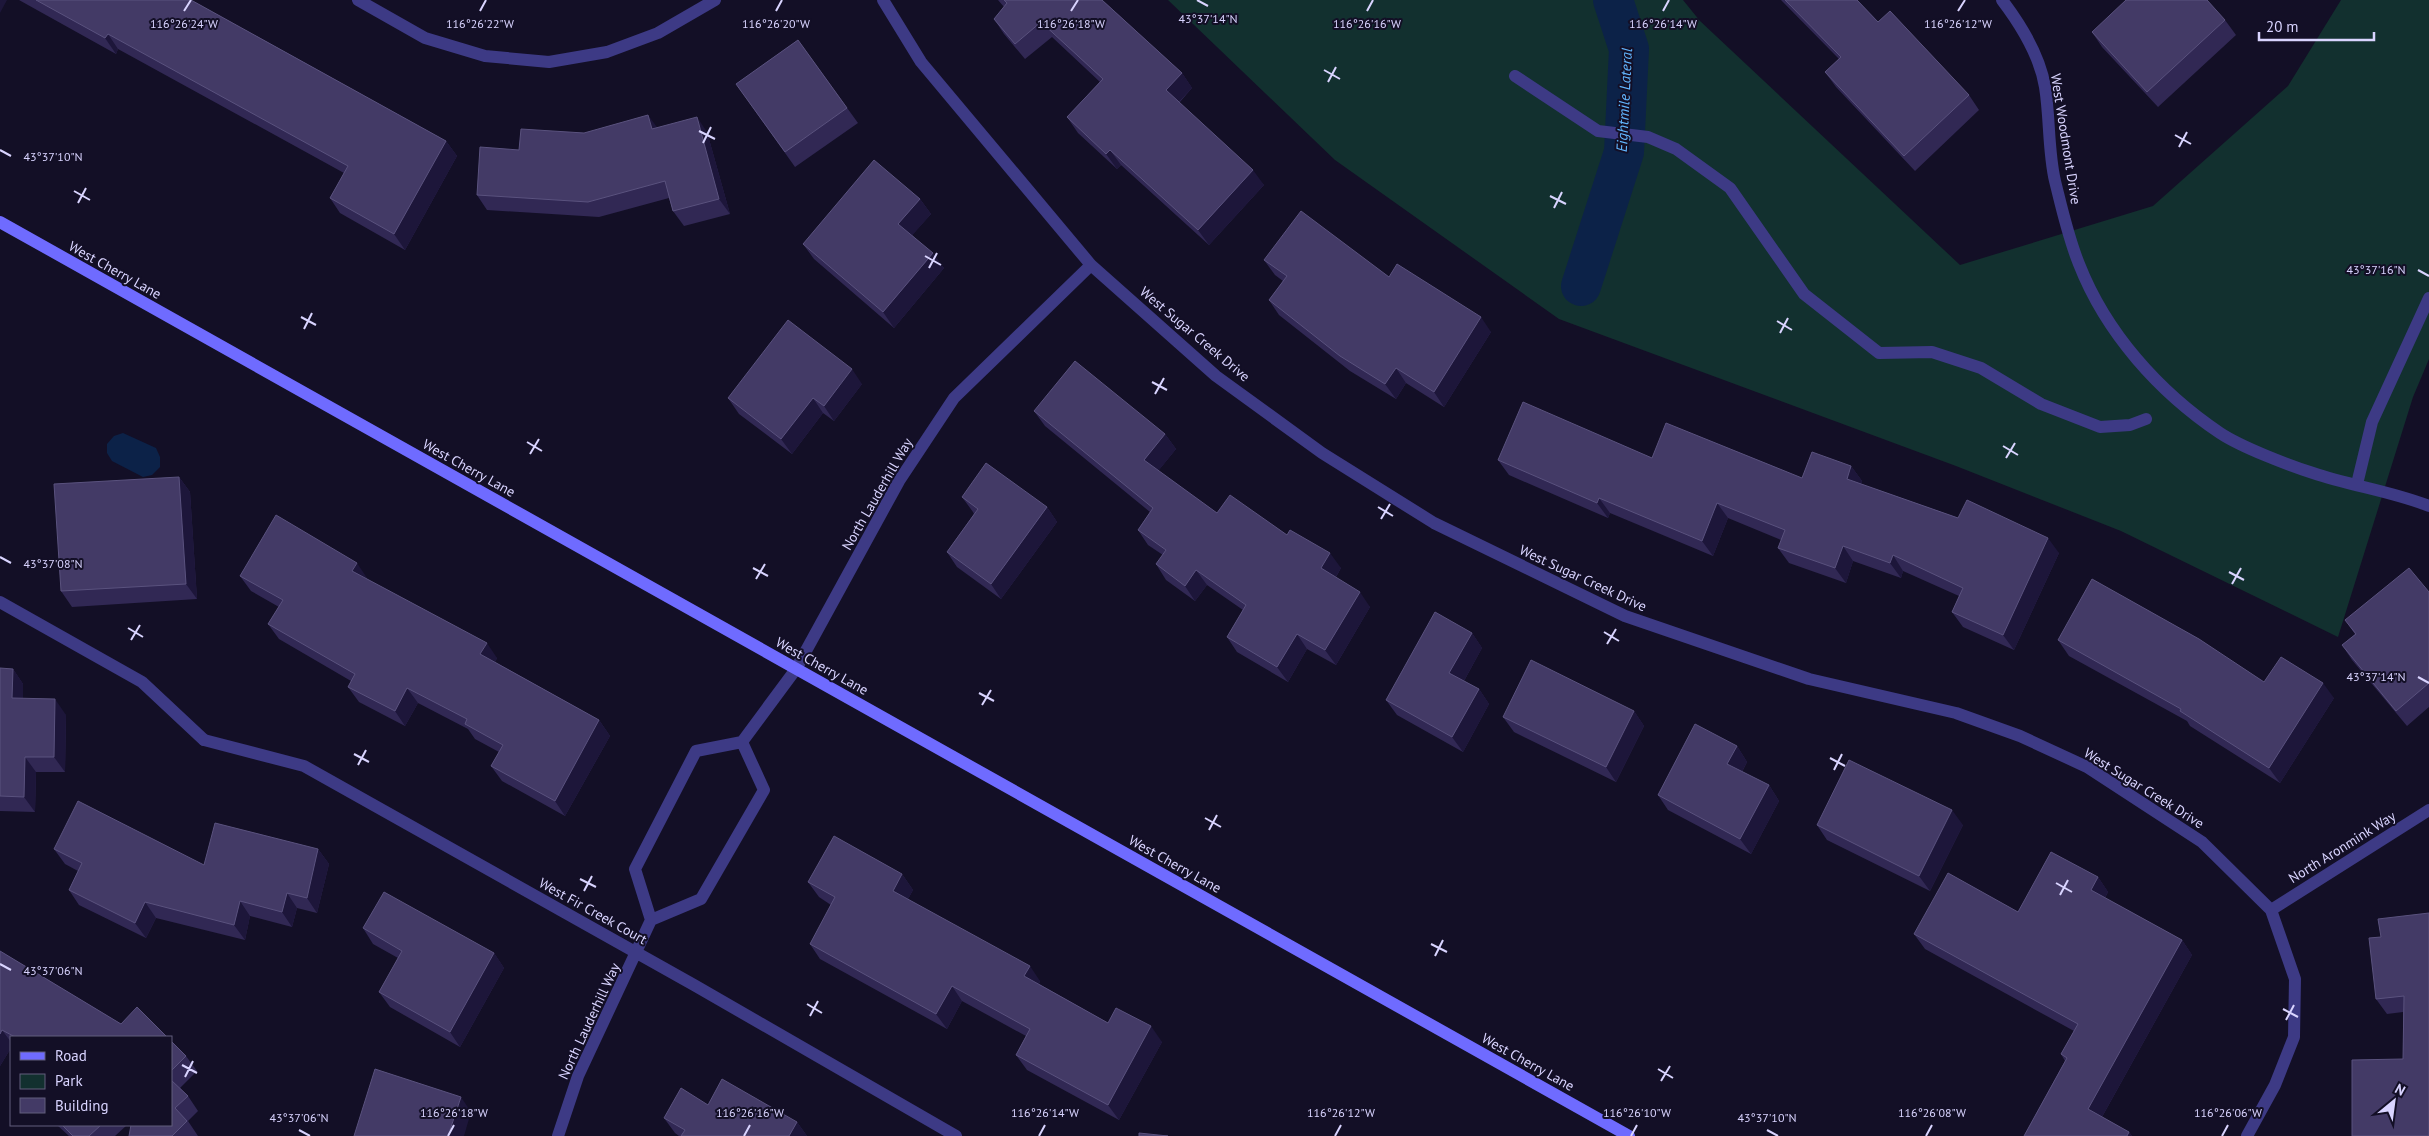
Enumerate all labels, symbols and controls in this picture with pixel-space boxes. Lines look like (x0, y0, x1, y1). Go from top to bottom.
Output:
scale bar (2259, 10, 2374, 42)
text: 43°37'14"N (1178, 11, 1238, 26)
text: 116°26'24"W (150, 16, 218, 31)
text: 116°26'22"W (446, 16, 514, 31)
text: 116°26'20"W (742, 16, 810, 31)
text: 116°26'18"W (1037, 16, 1105, 31)
text: 116°26'16"W (1333, 16, 1401, 31)
text: 116°26'14"W (1629, 16, 1697, 31)
text: 116°26'12"W (1924, 16, 1992, 31)
text: 20 m (2266, 17, 2299, 36)
water label: Eightmile Lateral (1612, 47, 1636, 153)
street label: West Woodmont Drive (2047, 72, 2085, 206)
text: 43°37'10"N (23, 149, 83, 164)
street label: West Cherry Lane (65, 237, 165, 303)
text: 43°37'16"N (2346, 262, 2406, 277)
street label: West Sugar Creek Drive (1136, 283, 1254, 385)
street label: North Lauderhill Way (838, 434, 917, 553)
street label: West Cherry Lane (419, 435, 519, 501)
street label: West Sugar Creek Drive (1516, 541, 1650, 615)
text: 43°37'08"N (23, 556, 83, 571)
street label: West Cherry Lane (772, 633, 872, 699)
text: 43°37'14"N (2346, 669, 2406, 684)
street label: West Sugar Creek Drive (2081, 744, 2207, 832)
street label: North Aronmink Way (2285, 807, 2399, 887)
street label: West Cherry Lane (1125, 831, 1225, 897)
street label: West Fir Creek Court (536, 874, 651, 948)
street label: North Lauderhill Way (554, 959, 624, 1082)
text: 43°37'06"N (23, 963, 83, 978)
street label: West Cherry Lane (1478, 1029, 1578, 1095)
legend (10, 1036, 172, 1126)
text: Road (55, 1046, 87, 1065)
text: Park (55, 1071, 83, 1090)
north arrow (2369, 1076, 2419, 1126)
text: N (2392, 1080, 2409, 1100)
text: Building (55, 1096, 109, 1115)
text: 116°26'18"W (420, 1105, 488, 1120)
text: 116°26'16"W (716, 1105, 784, 1120)
text: 116°26'14"W (1011, 1105, 1079, 1120)
text: 116°26'12"W (1307, 1105, 1375, 1120)
text: 116°26'10"W (1603, 1105, 1671, 1120)
text: 116°26'08"W (1898, 1105, 1966, 1120)
text: 116°26'06"W (2194, 1105, 2262, 1120)
text: 43°37'06"N (269, 1110, 329, 1125)
text: 43°37'10"N (1737, 1110, 1797, 1125)

